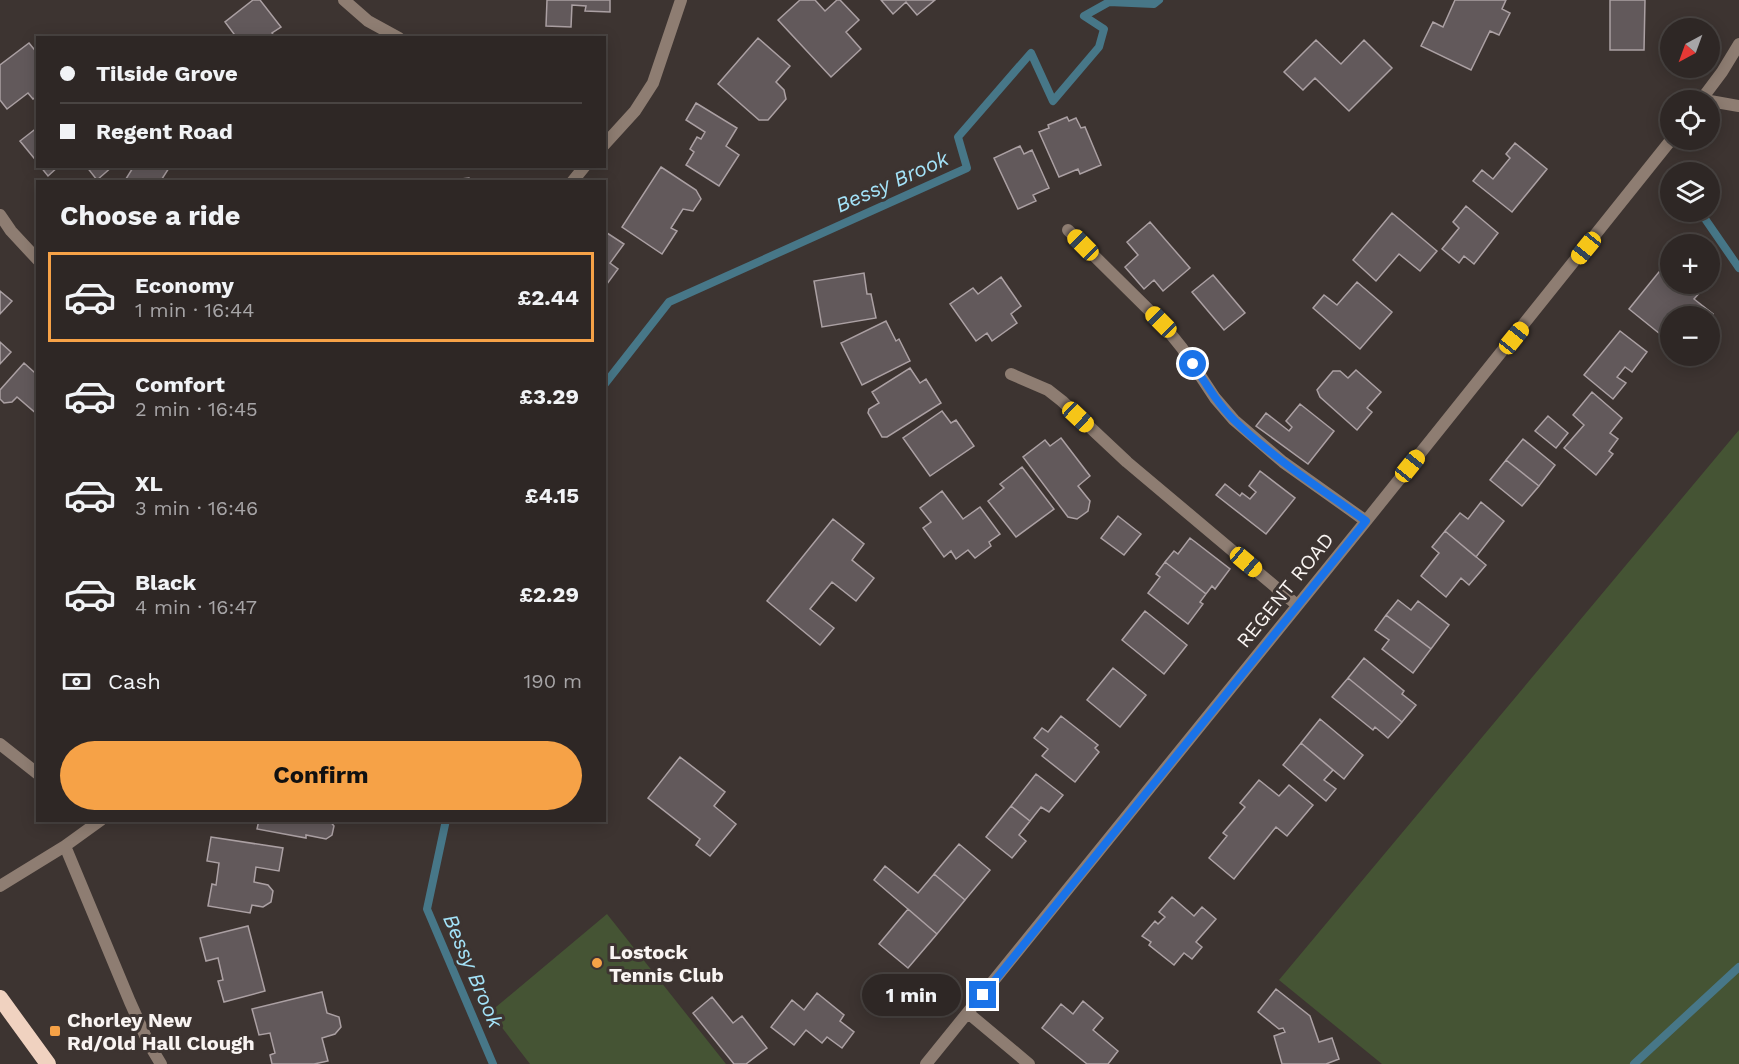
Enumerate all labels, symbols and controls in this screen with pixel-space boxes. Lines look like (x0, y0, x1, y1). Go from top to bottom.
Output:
north arrow (1660, 18, 1720, 78)
map controls (1660, 18, 1720, 366)
text: Tilside Grove (96, 61, 238, 86)
button: locate (1660, 90, 1720, 150)
text: Regent Road (96, 119, 233, 144)
water label: Bessy Brook (831, 145, 953, 218)
button: layers (1660, 162, 1720, 222)
text: Choose a ride (60, 200, 240, 232)
car (1064, 226, 1102, 264)
car (1568, 228, 1604, 268)
button: + (1660, 234, 1720, 294)
icon: car (63, 270, 117, 324)
text: Economy (135, 273, 234, 298)
text: £2.44 (518, 285, 579, 310)
text: 1 min · 16:44 (135, 298, 254, 322)
car (1142, 303, 1180, 341)
button: − (1660, 306, 1720, 366)
car (1496, 318, 1532, 358)
route start (1179, 350, 1206, 377)
icon: car (63, 369, 117, 423)
text: Comfort (135, 372, 225, 397)
text: £3.29 (519, 384, 579, 409)
text: 2 min · 16:45 (135, 397, 258, 421)
car (1059, 398, 1097, 436)
car (1392, 446, 1428, 486)
icon: car (63, 468, 117, 522)
text: XL (135, 471, 163, 496)
text: £4.15 (525, 483, 579, 508)
text: 3 min · 16:46 (135, 496, 258, 520)
street label: REGENT ROAD (1231, 528, 1339, 652)
car (1226, 544, 1266, 580)
icon: car (63, 567, 117, 621)
text: Black (135, 570, 196, 595)
text: £2.29 (519, 582, 579, 607)
text: 4 min · 16:47 (135, 595, 257, 619)
icon: cash (60, 665, 93, 698)
text: Cash (108, 669, 161, 694)
text: 190 m (524, 669, 582, 693)
button: Confirm (60, 741, 582, 810)
water label: Bessy Brook (438, 910, 509, 1032)
place label: Lostock Tennis Club (609, 940, 724, 987)
marker: Lostock Tennis Club (590, 956, 604, 970)
callout: 1 min (863, 974, 962, 1016)
route end (969, 981, 996, 1008)
text: 1 min (886, 983, 937, 1007)
place label: Chorley New Rd/Old Hall Clough (67, 1008, 255, 1055)
marker: Chorley New Rd/Old Hall Clough (48, 1024, 62, 1038)

